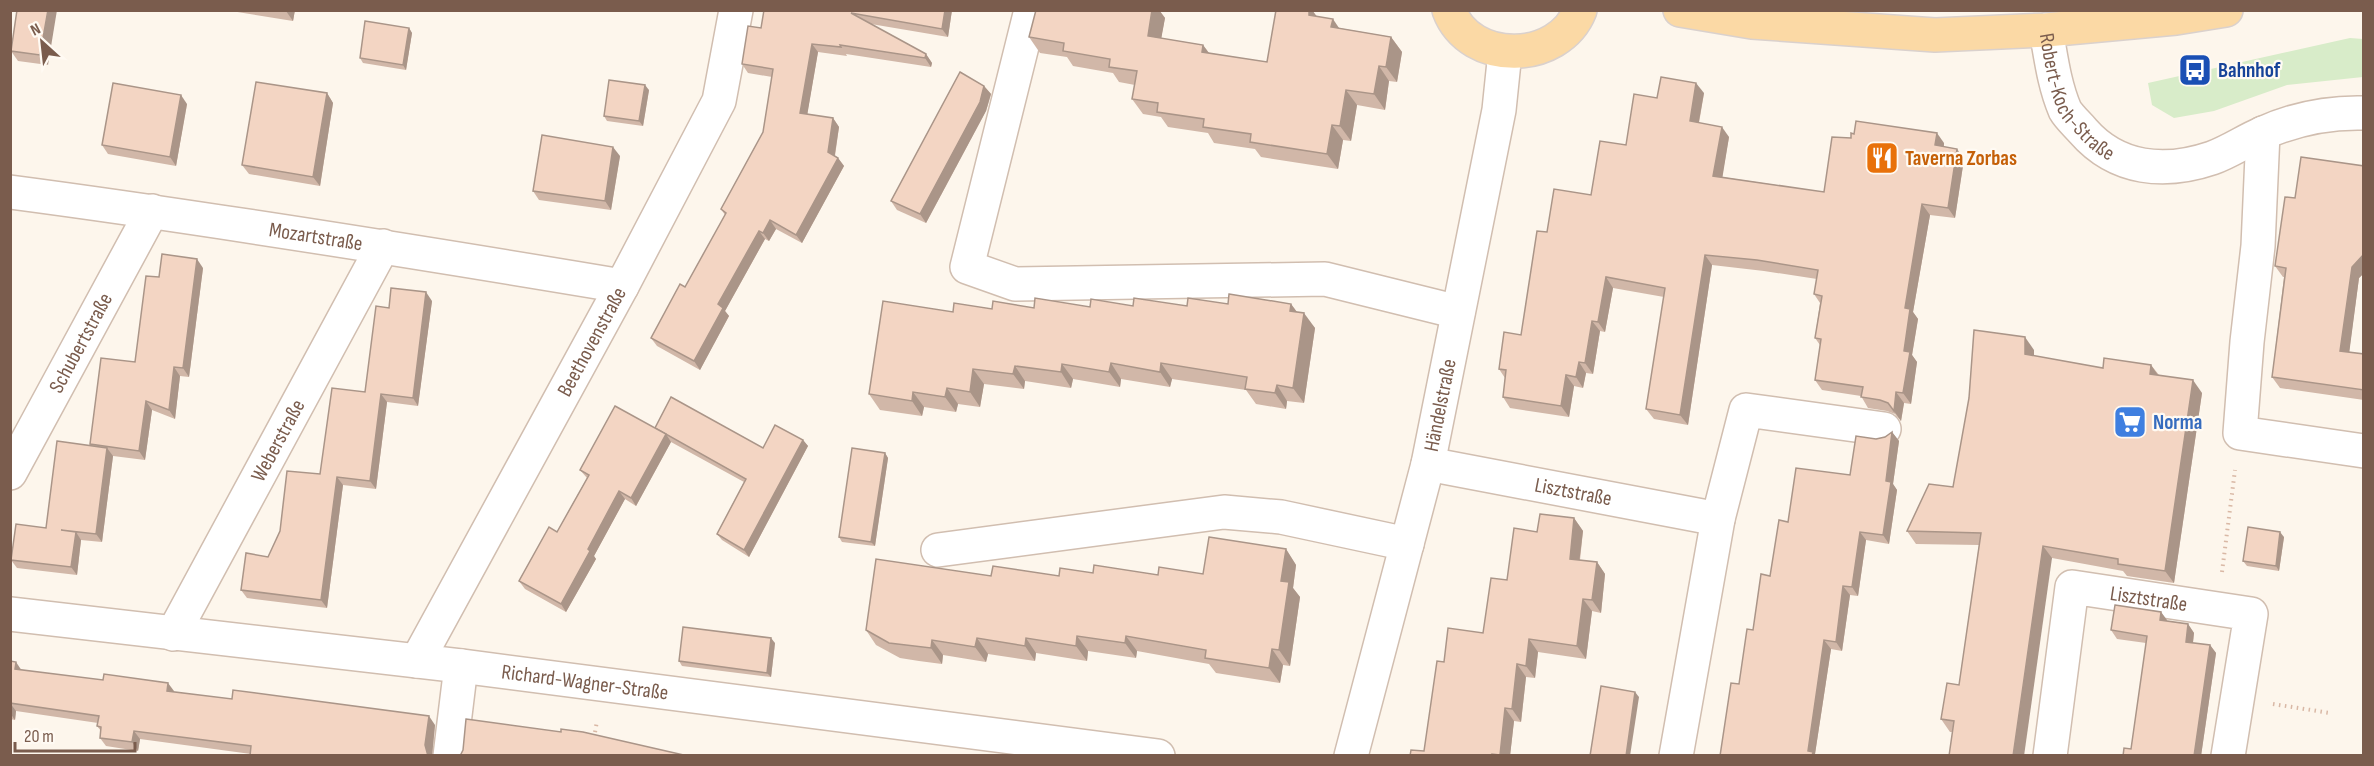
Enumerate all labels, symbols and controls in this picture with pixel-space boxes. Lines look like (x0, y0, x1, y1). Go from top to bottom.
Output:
north arrow (12, 12, 72, 72)
text: N (28, 20, 44, 40)
street label: Robert-Koch-Straße (2034, 31, 2119, 166)
bus stop icon: Bahnhof (2177, 52, 2213, 88)
place label: Bahnhof (2218, 58, 2281, 83)
restaurant icon: Taverna Zorbas (1864, 140, 1900, 176)
place label: Taverna Zorbas (1905, 146, 2017, 171)
street label: Mozartstraße (267, 217, 364, 256)
street label: Beethovenstraße (552, 283, 631, 401)
street label: Schubertstraße (43, 289, 118, 397)
street label: Händelstraße (1418, 357, 1461, 454)
street label: Weberstraße (245, 395, 310, 486)
supermarket icon: Norma (2112, 404, 2148, 440)
place label: Norma (2153, 410, 2202, 435)
street label: Lisztstraße (1533, 472, 1614, 511)
street label: Lisztstraße (2108, 580, 2189, 617)
street label: Richard-Wagner-Straße (500, 659, 670, 705)
scale bar (15, 715, 135, 753)
text: 20 m (24, 726, 54, 747)

